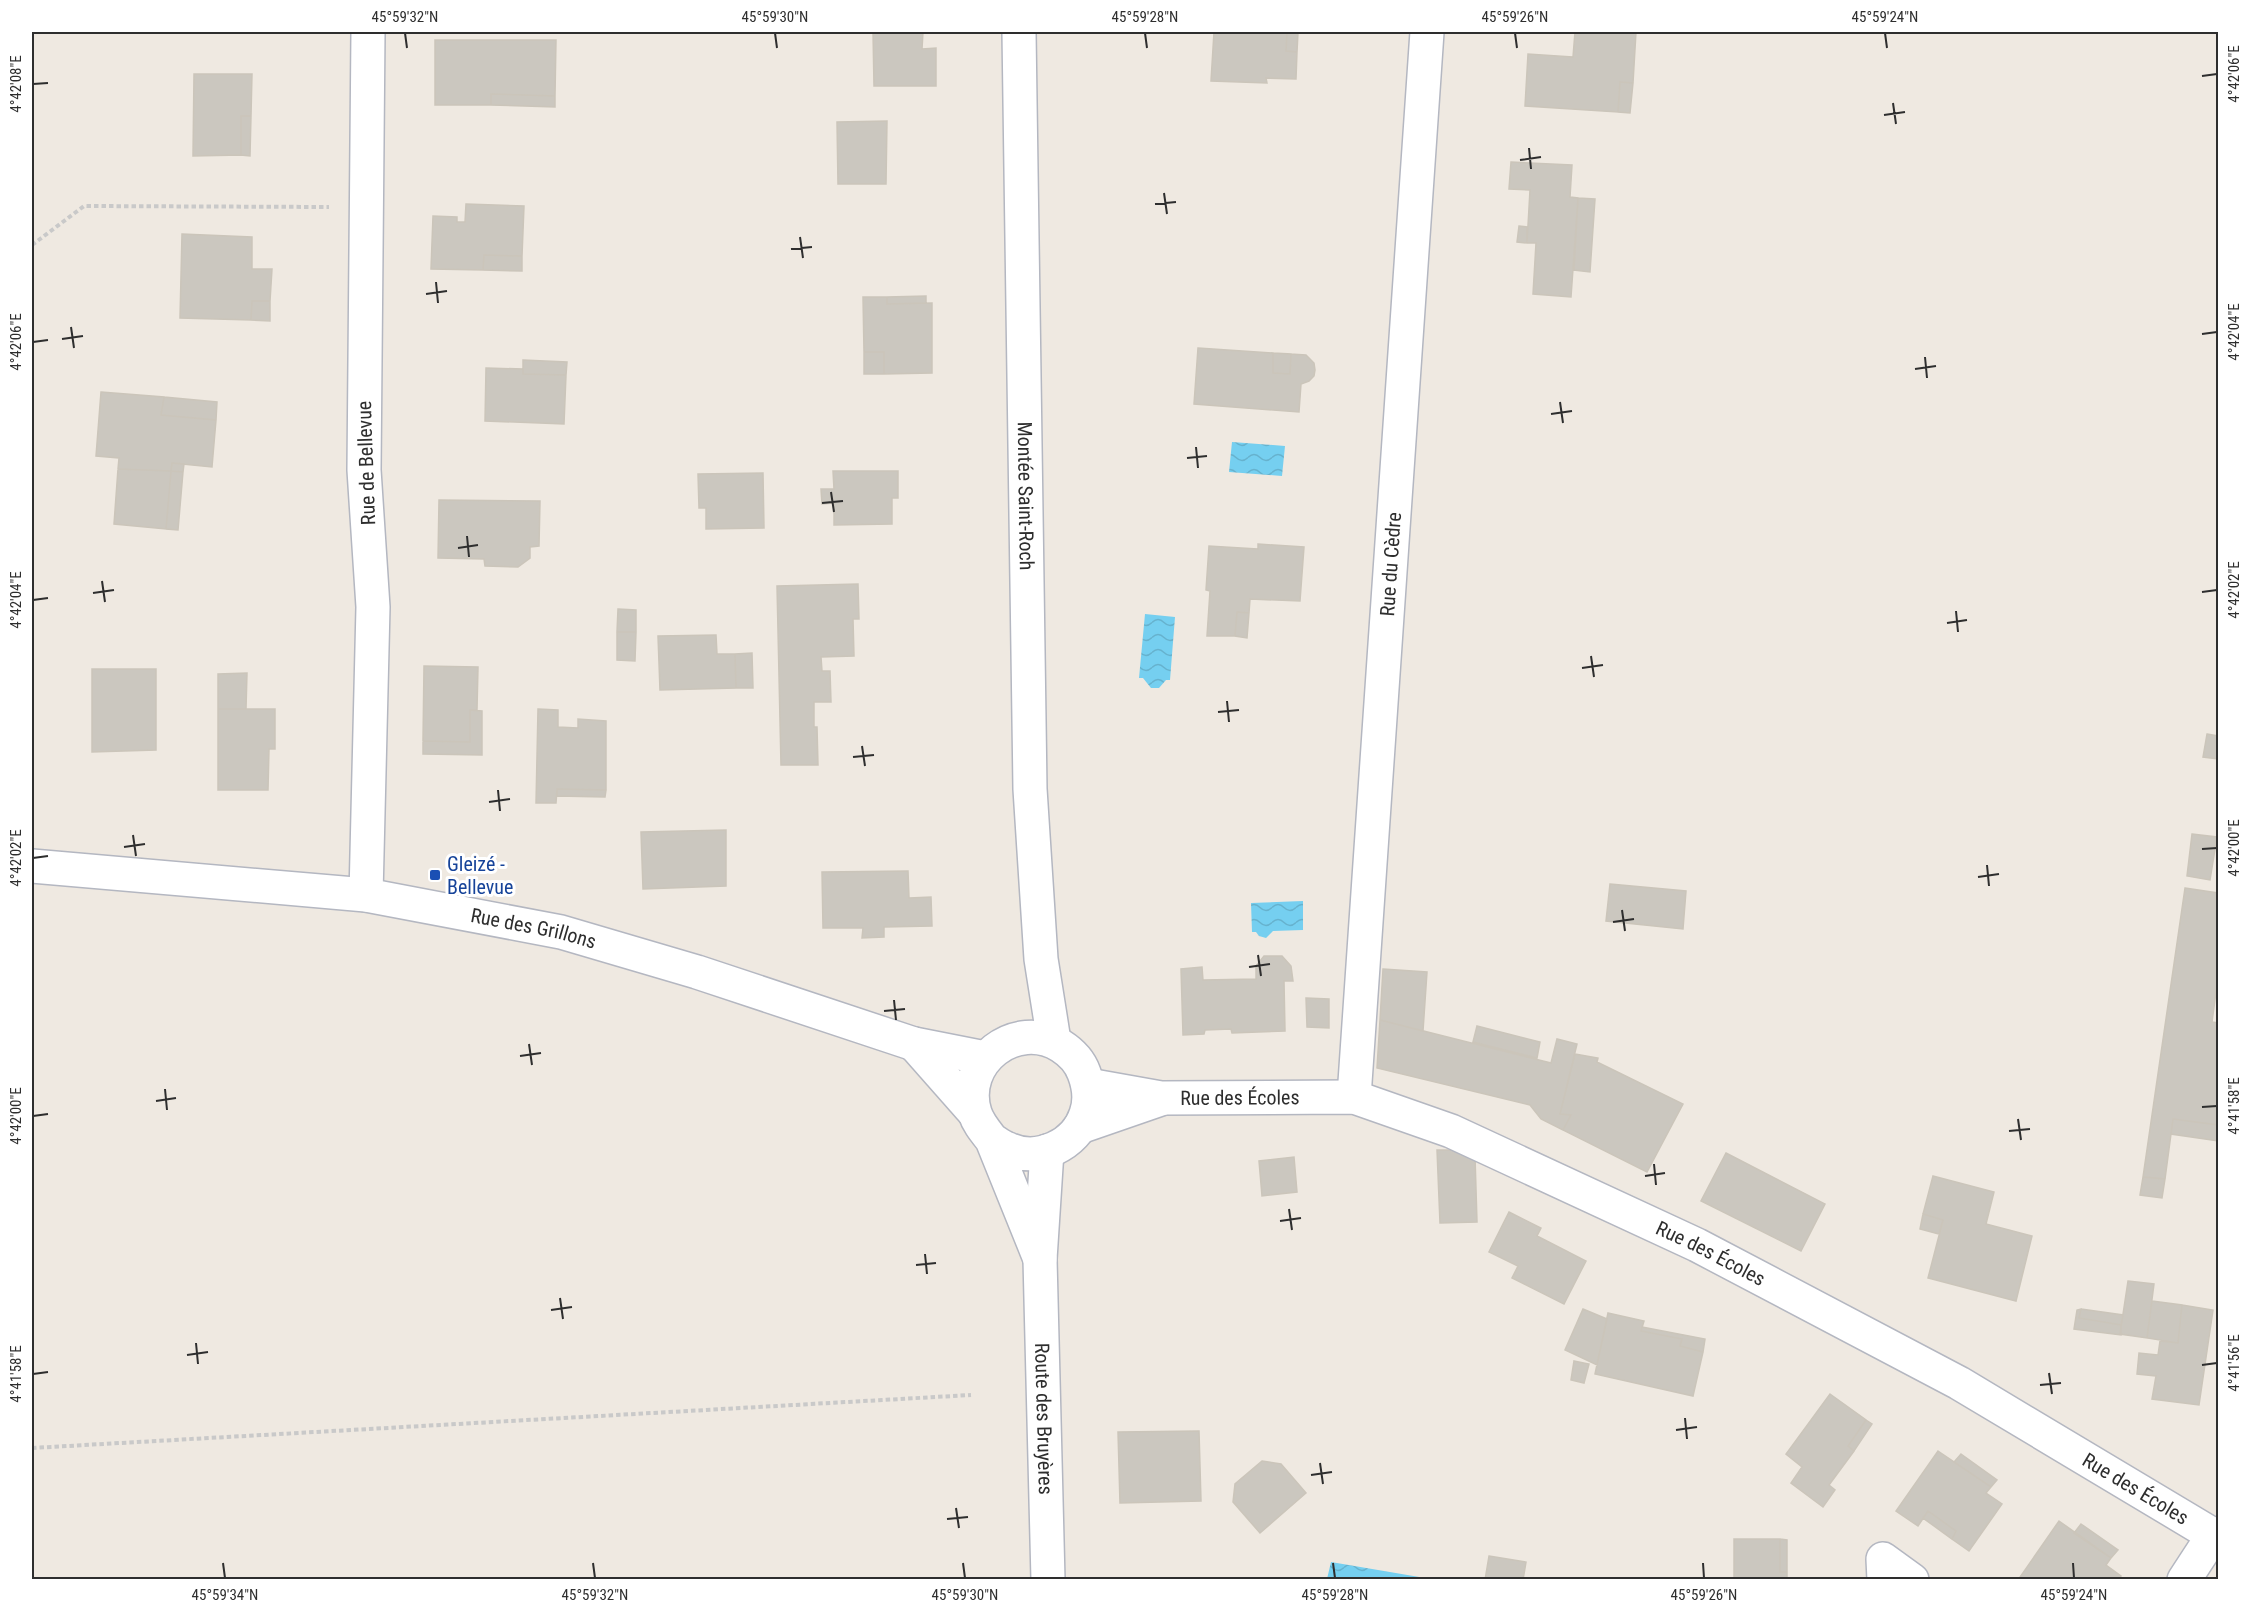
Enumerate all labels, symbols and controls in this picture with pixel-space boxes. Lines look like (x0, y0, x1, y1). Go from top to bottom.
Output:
text: 45°59'32"N (372, 8, 438, 26)
text: 45°59'30"N (742, 8, 808, 26)
text: 45°59'28"N (1112, 8, 1178, 26)
text: 45°59'26"N (1482, 8, 1548, 26)
text: 45°59'24"N (1852, 8, 1918, 26)
text: 4°42'06"E (2225, 45, 2243, 103)
text: 4°42'08"E (7, 55, 25, 113)
text: 4°42'04"E (2225, 303, 2243, 361)
text: 4°42'06"E (7, 313, 25, 371)
street label: Rue de Bellevue (352, 400, 380, 526)
street label: Montée Saint-Roch (1013, 421, 1039, 571)
street label: Rue du Cèdre (1375, 511, 1406, 617)
text: 4°42'02"E (2225, 561, 2243, 619)
text: 4°42'04"E (7, 571, 25, 629)
text: 4°42'00"E (2225, 819, 2243, 877)
text: 4°42'02"E (7, 829, 25, 887)
place label: Gleizé - Bellevue (447, 852, 513, 899)
marker: Gleizé - Bellevue (428, 868, 442, 882)
street label: Rue des Grillons (469, 903, 599, 954)
text: 4°41'58"E (2225, 1077, 2243, 1135)
street label: Rue des Écoles (1180, 1085, 1300, 1110)
text: 4°42'00"E (7, 1087, 25, 1145)
street label: Rue des Écoles (1652, 1216, 1770, 1291)
text: 4°41'56"E (2225, 1334, 2243, 1392)
street label: Route des Bruyères (1030, 1342, 1058, 1495)
text: 4°41'58"E (7, 1345, 25, 1403)
street label: Rue des Écoles (2078, 1448, 2193, 1530)
text: 45°59'34"N (192, 1586, 258, 1604)
text: 45°59'32"N (562, 1586, 628, 1604)
text: 45°59'30"N (932, 1586, 998, 1604)
text: 45°59'28"N (1302, 1586, 1368, 1604)
text: 45°59'26"N (1671, 1586, 1737, 1604)
text: 45°59'24"N (2041, 1586, 2107, 1604)

